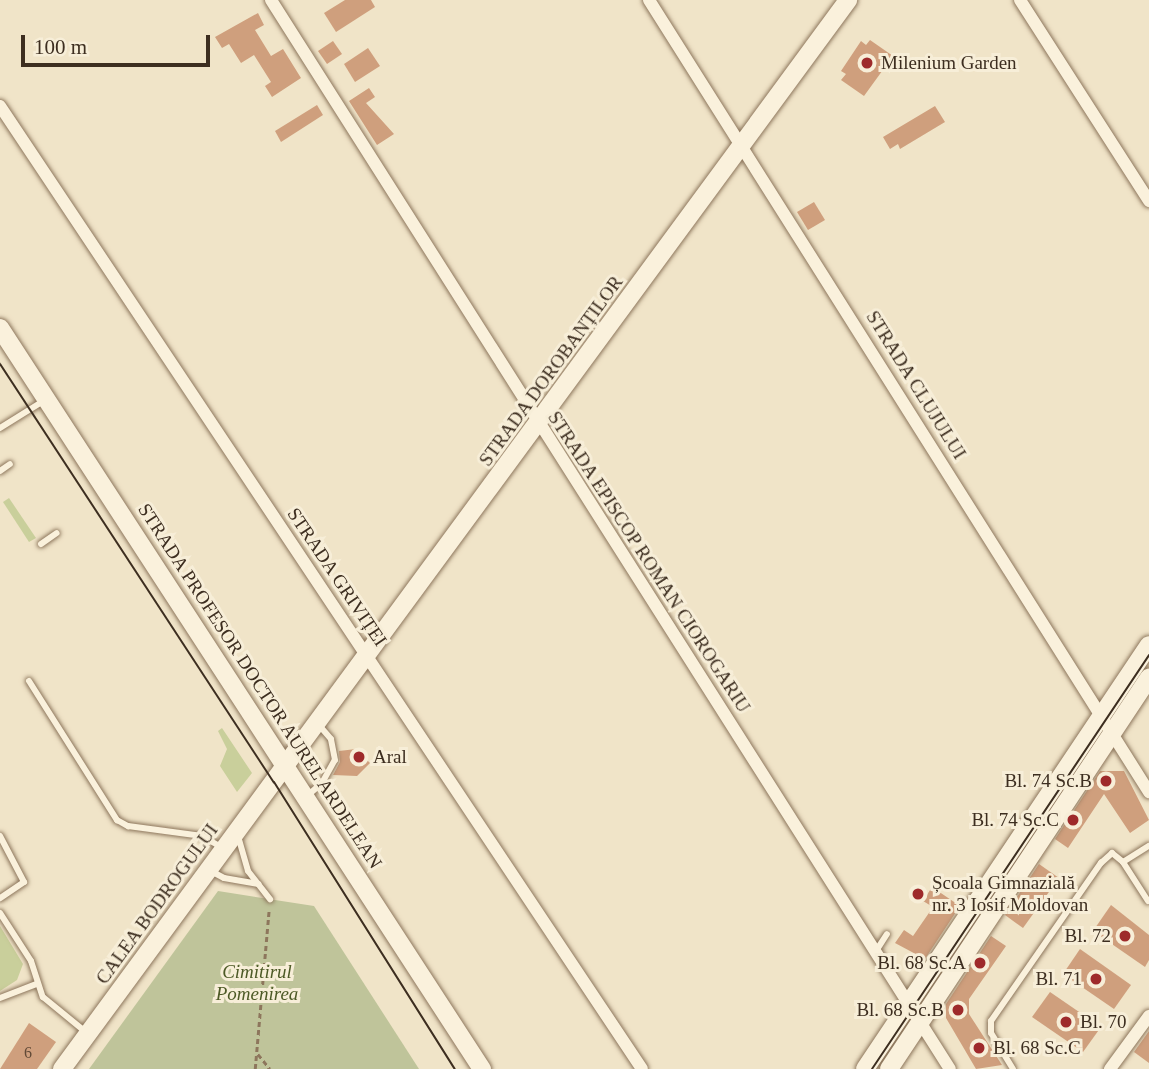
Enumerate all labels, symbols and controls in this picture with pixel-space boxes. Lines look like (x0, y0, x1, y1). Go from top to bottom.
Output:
scale bar (24, 21, 214, 65)
text: 100 m (34, 35, 87, 59)
place label: Milenium Garden (881, 52, 1017, 74)
marker: Milenium Garden (859, 55, 875, 71)
street label: STRADA DOROBANȚILOR (474, 271, 628, 471)
street label: STRADA CLUJULUI (861, 306, 971, 464)
street label: STRADA EPISCOP ROMAN CIOROGARIU (542, 406, 756, 718)
street label: STRADA PROFESOR DOCTOR AUREL ARDELEAN (132, 498, 388, 874)
street label: STRADA GRIVIȚEI (282, 503, 392, 651)
place label: Aral (373, 746, 407, 768)
marker: Aral (351, 749, 367, 765)
place label: Bl. 74 Sc.B (1004, 770, 1092, 792)
marker: Bl. 74 Sc.B (1098, 773, 1114, 789)
place label: Bl. 74 Sc.C (971, 809, 1059, 831)
marker: Bl. 74 Sc.C (1065, 812, 1081, 828)
street label: CALEA BODROGULUI (91, 819, 223, 989)
place label: Școala Gimnazială nr. 3 Iosif Moldovan (932, 872, 1088, 916)
marker: Școala Gimnazială nr. 3 Iosif Moldovan (910, 886, 926, 902)
place label: Bl. 72 (1065, 925, 1111, 947)
marker: Bl. 72 (1117, 928, 1133, 944)
place label: Bl. 68 Sc.A (877, 952, 966, 974)
marker: Bl. 68 Sc.A (972, 955, 988, 971)
park label: Cimitirul Pomenirea (216, 961, 298, 1005)
place label: Bl. 71 (1036, 968, 1082, 990)
marker: Bl. 71 (1088, 971, 1104, 987)
place label: Bl. 68 Sc.B (856, 999, 944, 1021)
marker: Bl. 68 Sc.B (950, 1002, 966, 1018)
place label: Bl. 70 (1080, 1011, 1126, 1033)
marker: Bl. 70 (1058, 1014, 1074, 1030)
place label: Bl. 68 Sc.C (993, 1037, 1081, 1059)
marker: Bl. 68 Sc.C (971, 1040, 987, 1056)
house number: 6 (24, 1043, 32, 1063)

